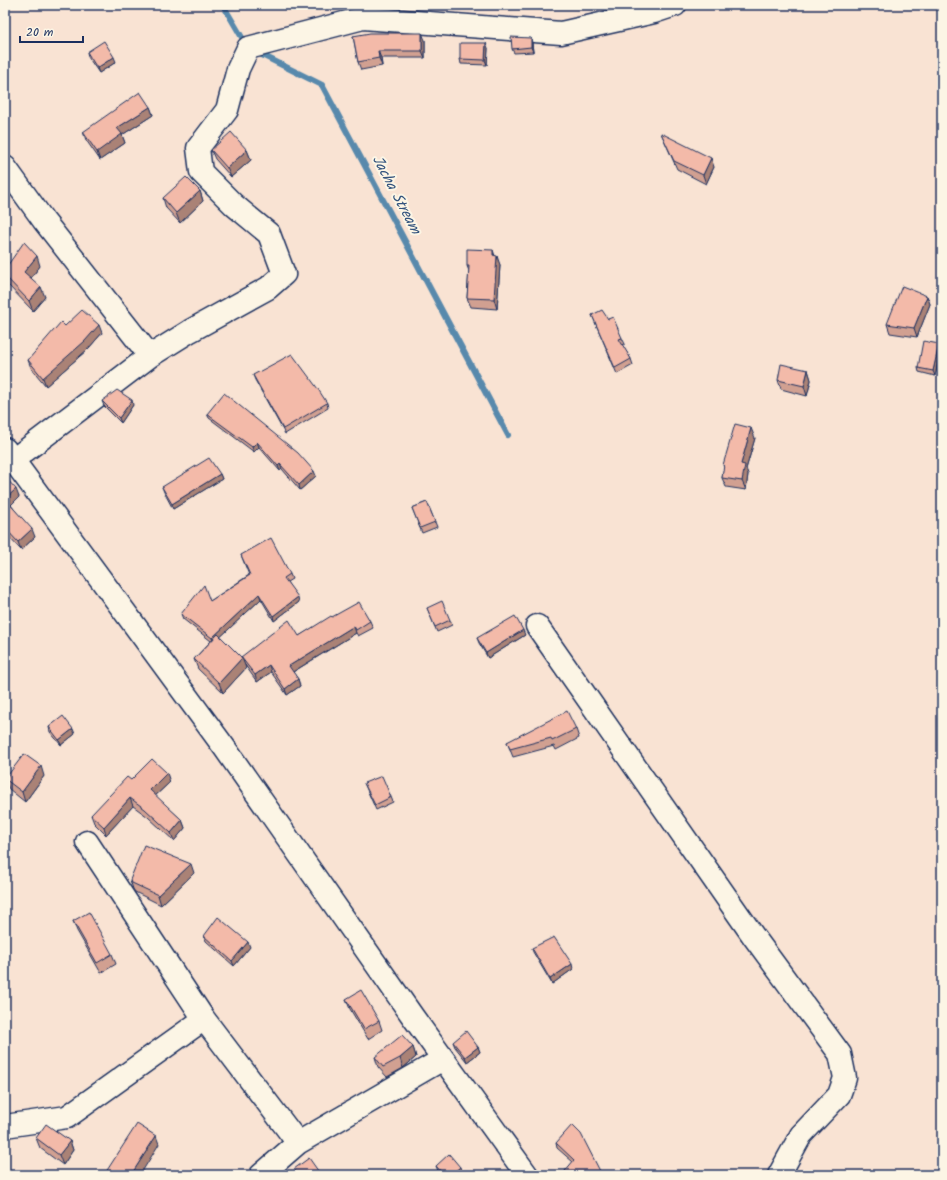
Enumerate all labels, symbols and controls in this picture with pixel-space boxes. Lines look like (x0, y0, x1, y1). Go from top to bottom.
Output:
scale bar (20, 18, 83, 44)
text: 20 m (26, 23, 54, 42)
water label: Jacha Stream (365, 151, 427, 240)

